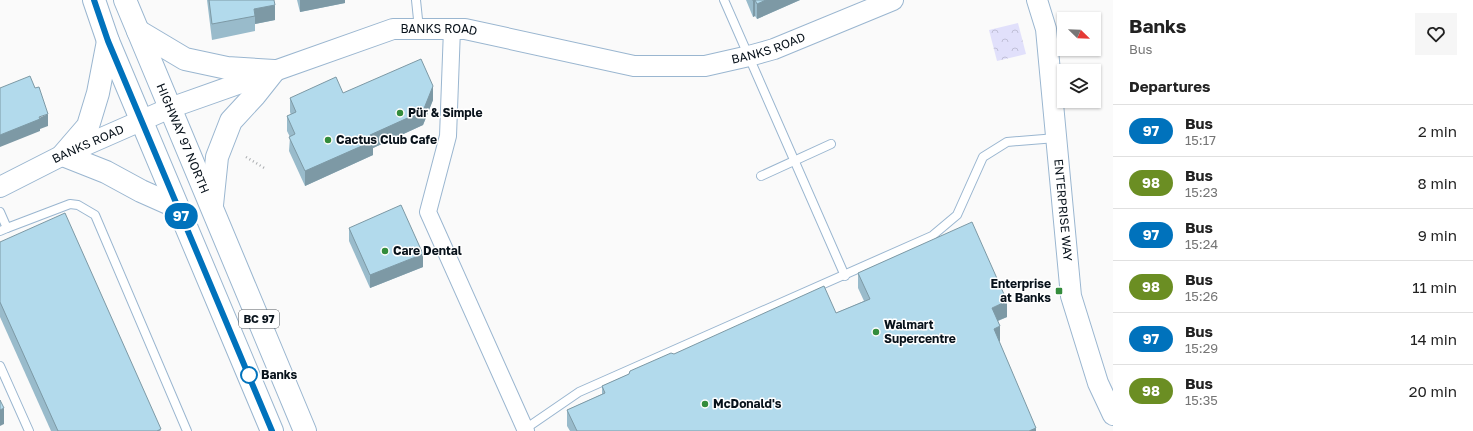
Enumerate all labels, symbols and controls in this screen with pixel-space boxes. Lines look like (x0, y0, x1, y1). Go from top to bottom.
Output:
north arrow (1057, 12, 1101, 56)
map controls (1057, 12, 1101, 108)
button: heart (1415, 13, 1457, 55)
text: Banks (1129, 14, 1186, 37)
street label: BANKS ROAD (400, 21, 479, 38)
street label: BANKS ROAD (730, 29, 807, 67)
text: Bus (1129, 41, 1152, 57)
button: layers (1057, 64, 1101, 108)
text: Departures (1129, 77, 1210, 95)
street label: HIGHWAY 97 NORTH (154, 81, 213, 196)
place label: Pür & Simple (408, 105, 483, 120)
marker: Pür & Simple (395, 108, 405, 118)
text: Bus (1185, 114, 1213, 132)
street label: BANKS ROAD (49, 121, 126, 166)
text: 97 (1143, 122, 1159, 139)
text: 2 min (1418, 122, 1457, 140)
place label: Cactus Club Cafe (336, 132, 437, 147)
text: 15:17 (1185, 132, 1216, 148)
marker: Cactus Club Cafe (323, 135, 333, 145)
street label: ENTERPRISE WAY (1051, 158, 1076, 262)
text: Bus (1185, 166, 1213, 184)
text: 98 (1142, 174, 1160, 191)
text: 8 min (1418, 174, 1457, 192)
text: 15:23 (1185, 184, 1218, 200)
line badge: 97 (163, 203, 199, 229)
text: 97 (173, 207, 189, 224)
text: Bus (1185, 218, 1213, 236)
text: 97 (1143, 226, 1159, 243)
text: 9 min (1418, 226, 1457, 244)
text: 15:24 (1185, 236, 1218, 252)
place label: Care Dental (393, 243, 462, 258)
marker: Care Dental (380, 246, 390, 256)
text: Bus (1185, 270, 1213, 288)
place label: Enterprise at Banks (991, 276, 1051, 305)
text: 98 (1142, 278, 1160, 295)
text: 11 min (1412, 278, 1457, 296)
marker: Enterprise at Banks (1054, 286, 1064, 296)
text: 15:26 (1185, 288, 1218, 304)
road number: BC 97 (239, 310, 279, 328)
place label: Walmart Supercentre (884, 317, 956, 346)
text: Bus (1185, 322, 1213, 340)
marker: Walmart Supercentre (871, 327, 881, 337)
text: 97 (1143, 330, 1159, 347)
text: 14 min (1410, 330, 1457, 348)
text: 15:29 (1185, 340, 1218, 356)
marker: Banks (240, 366, 258, 384)
place label: Banks (261, 367, 298, 382)
text: Bus (1185, 374, 1213, 392)
text: 98 (1142, 382, 1160, 399)
text: 20 min (1409, 382, 1457, 400)
text: 15:35 (1185, 392, 1218, 408)
place label: McDonald's (713, 396, 782, 411)
marker: McDonald's (700, 399, 710, 409)

